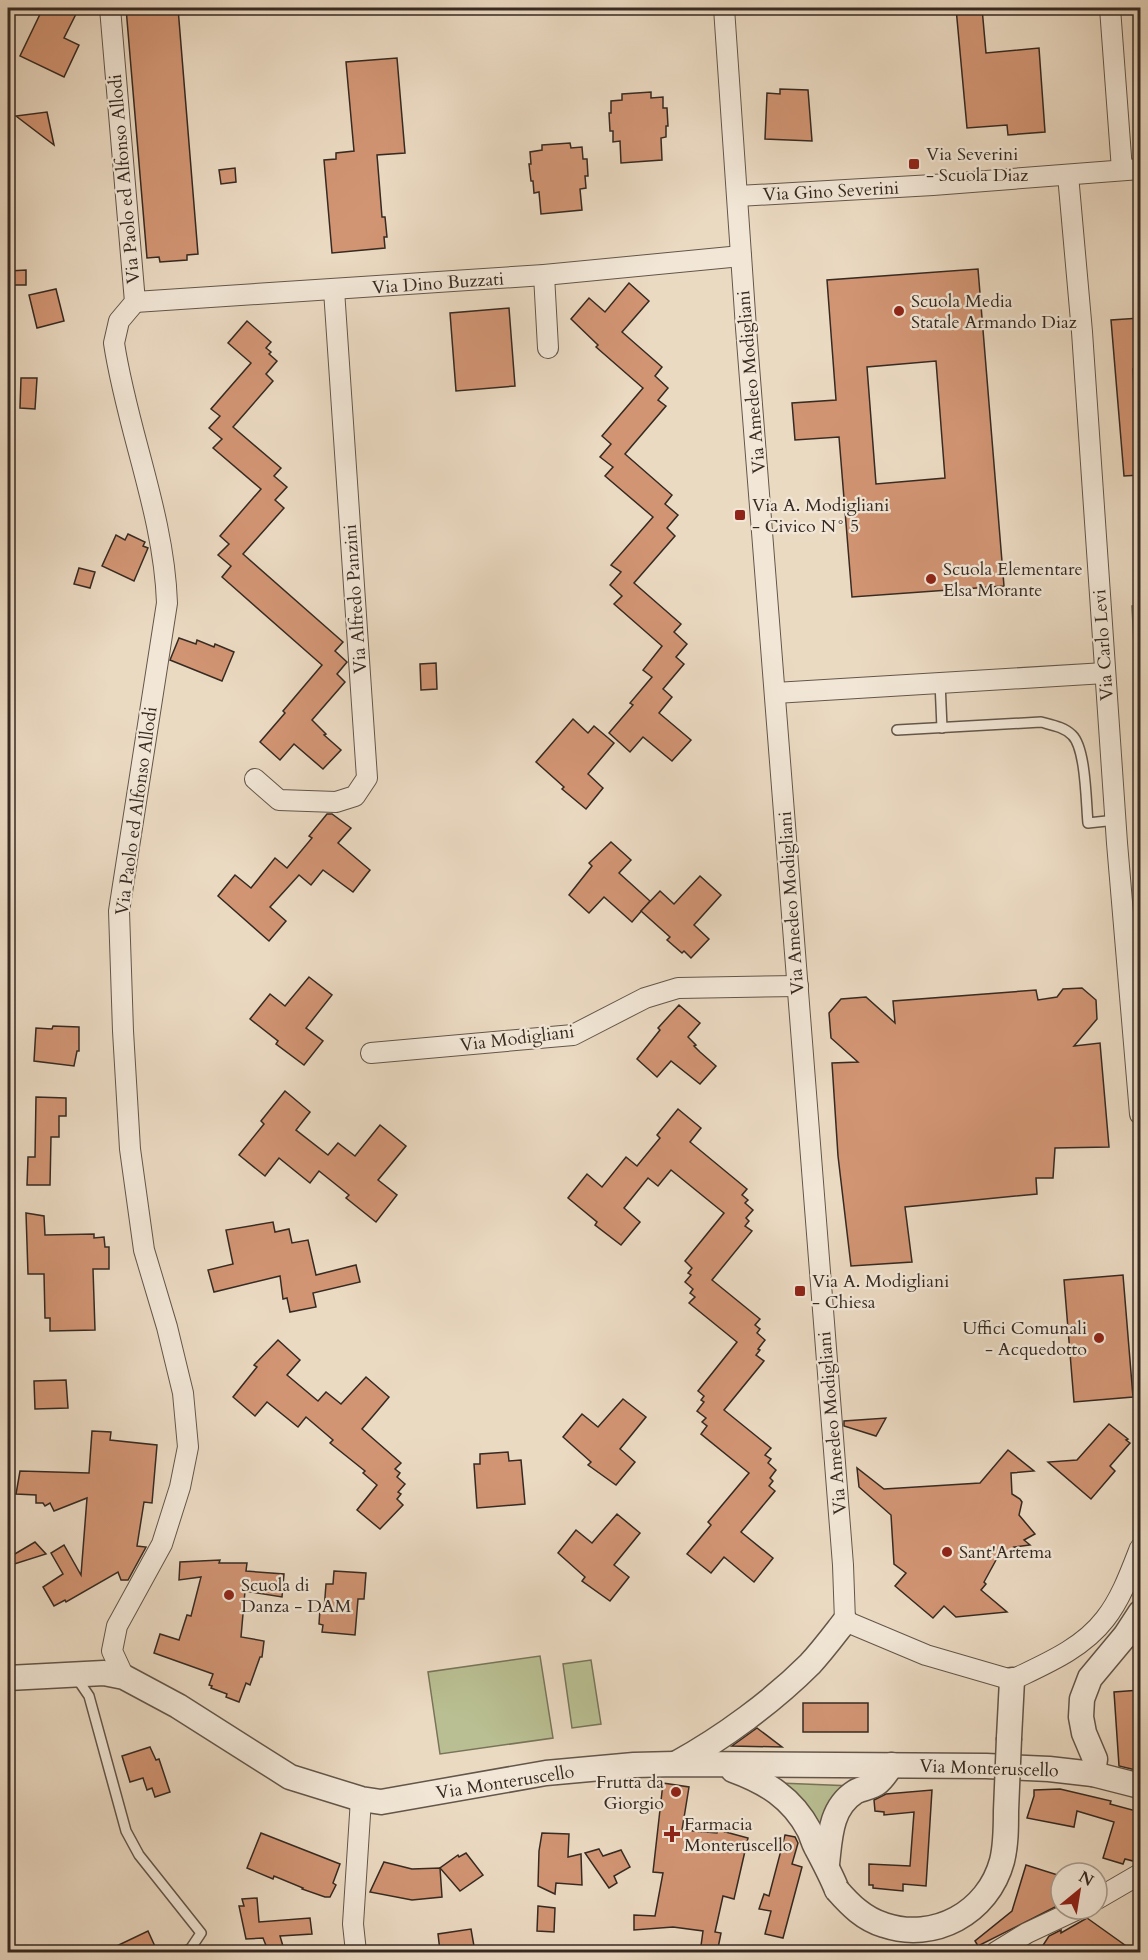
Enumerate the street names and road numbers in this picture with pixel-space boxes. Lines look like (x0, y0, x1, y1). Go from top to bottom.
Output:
street label: Via Paolo ed Alfonso Allodi (103, 73, 146, 285)
street label: Via Gino Severini (762, 175, 900, 208)
street label: Via Dino Buzzati (371, 266, 505, 301)
street label: Via Amedeo Modigliani (731, 289, 772, 474)
street label: Via Alfredo Panzini (338, 523, 373, 675)
street label: Via Carlo Levi (1087, 589, 1120, 701)
street label: Via Paolo ed Alfonso Allodi (109, 705, 164, 917)
street label: Via Amedeo Modigliani (773, 811, 810, 995)
street label: Via Modigliani (458, 1019, 576, 1058)
street label: Via Amedeo Modigliani (812, 1330, 853, 1515)
street label: Via Monteruscello (919, 1754, 1059, 1783)
street label: Via Monteruscello (434, 1759, 576, 1806)

